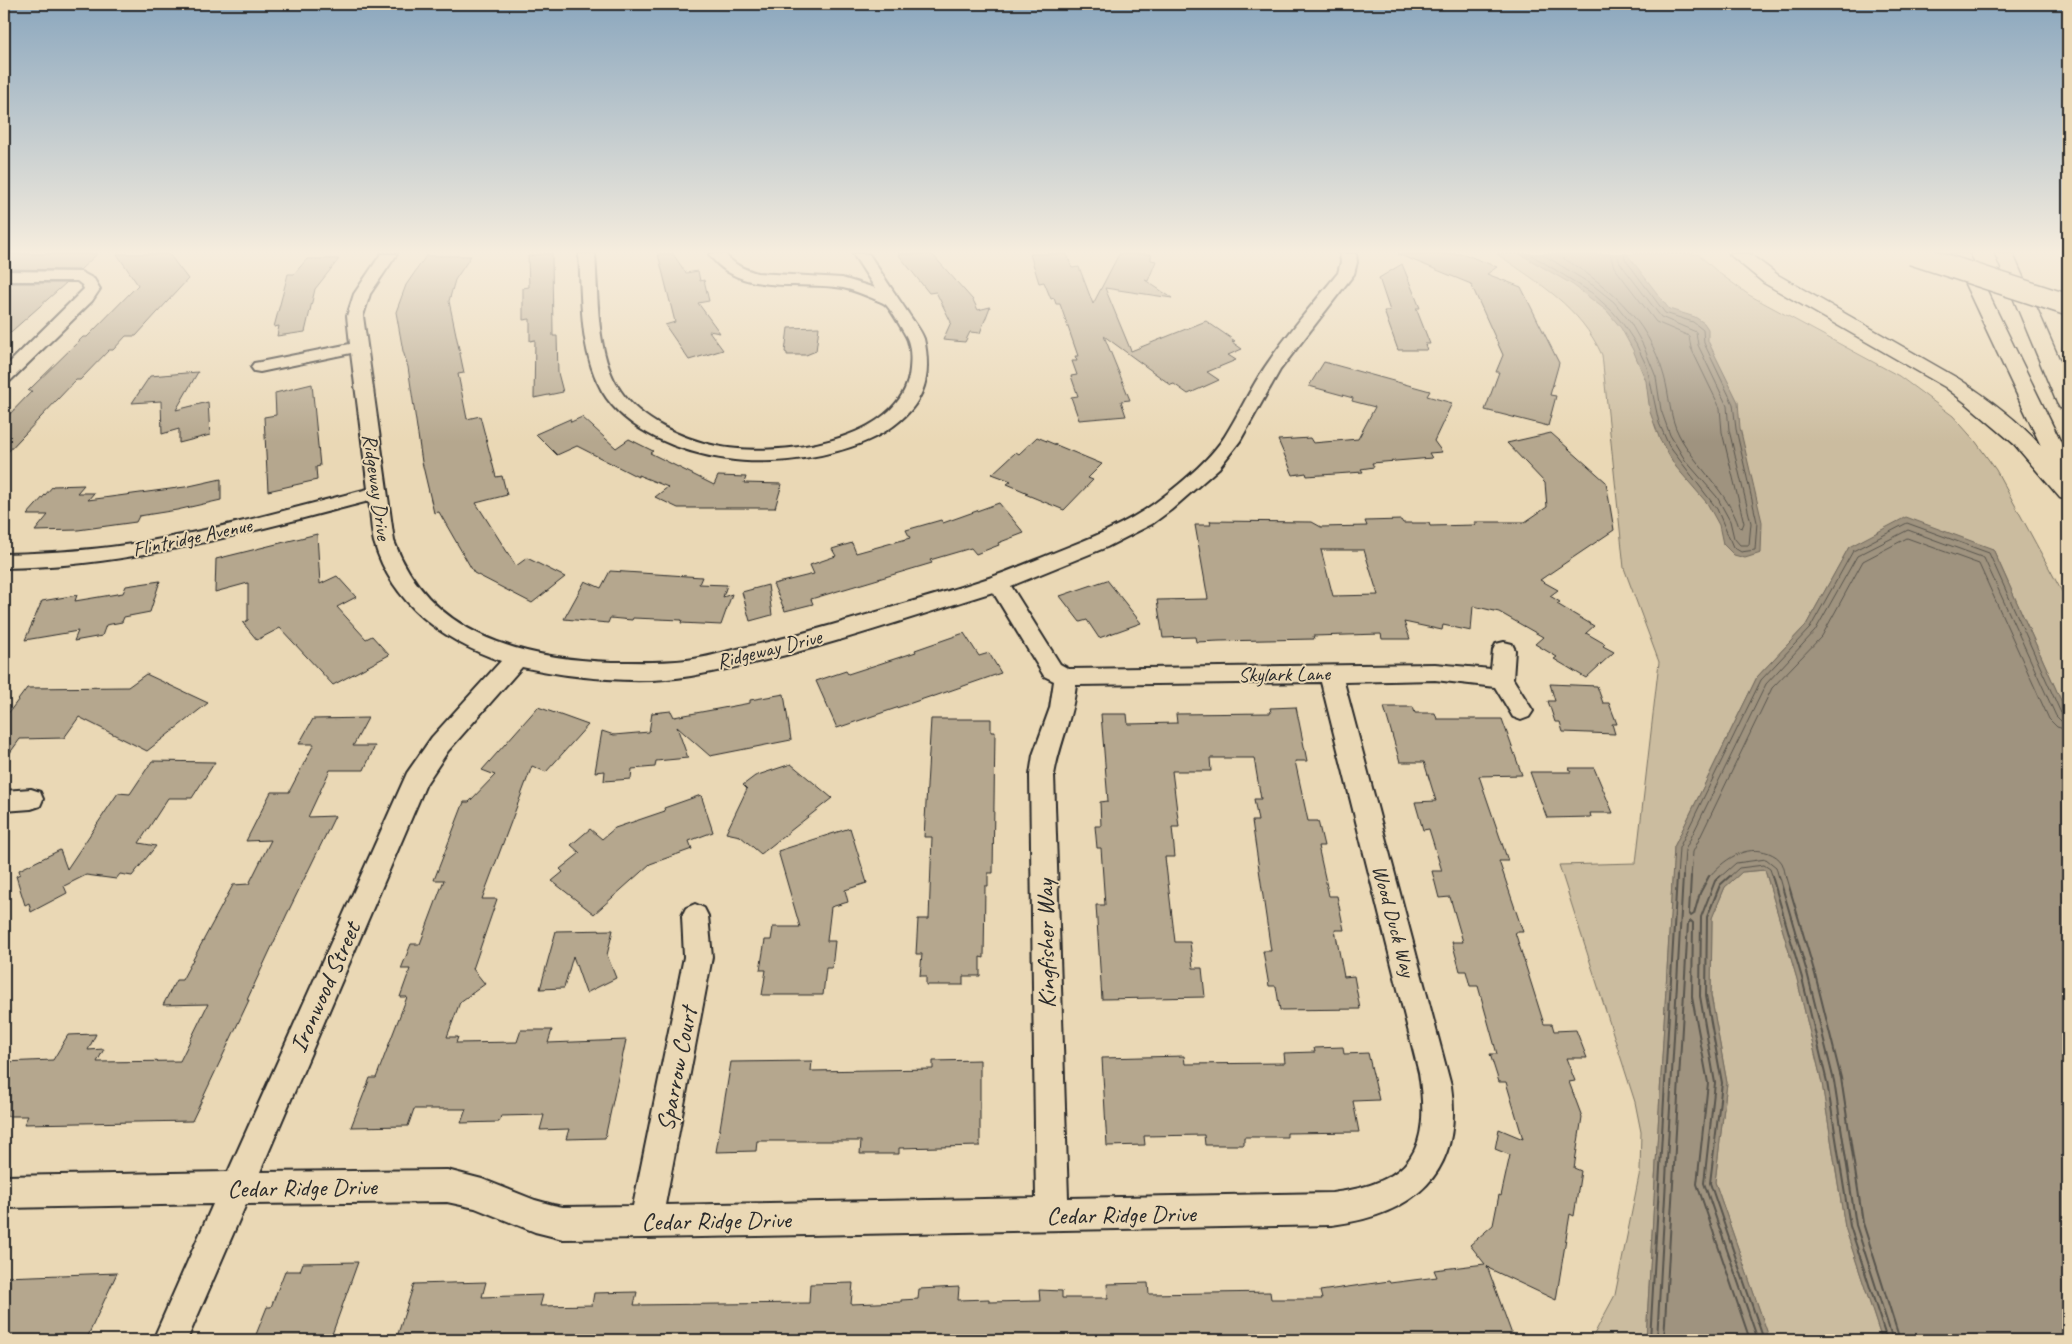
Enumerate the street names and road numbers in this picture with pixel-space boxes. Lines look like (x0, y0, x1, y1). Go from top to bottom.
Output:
street label: Ridgeway Drive (357, 432, 397, 543)
street label: Flintridge Avenue (130, 511, 255, 562)
street label: Ridgeway Drive (714, 623, 825, 675)
street label: Skylark Lane (1238, 660, 1331, 688)
street label: Wood Duck Way (1367, 862, 1422, 981)
street label: Kingfisher Way (1029, 877, 1063, 1009)
street label: Ironwood Street (282, 915, 369, 1058)
street label: Sparrow Court (649, 1001, 705, 1134)
street label: Cedar Ridge Drive (227, 1171, 379, 1205)
street label: Cedar Ridge Drive (1046, 1198, 1198, 1232)
street label: Cedar Ridge Drive (641, 1204, 793, 1238)

